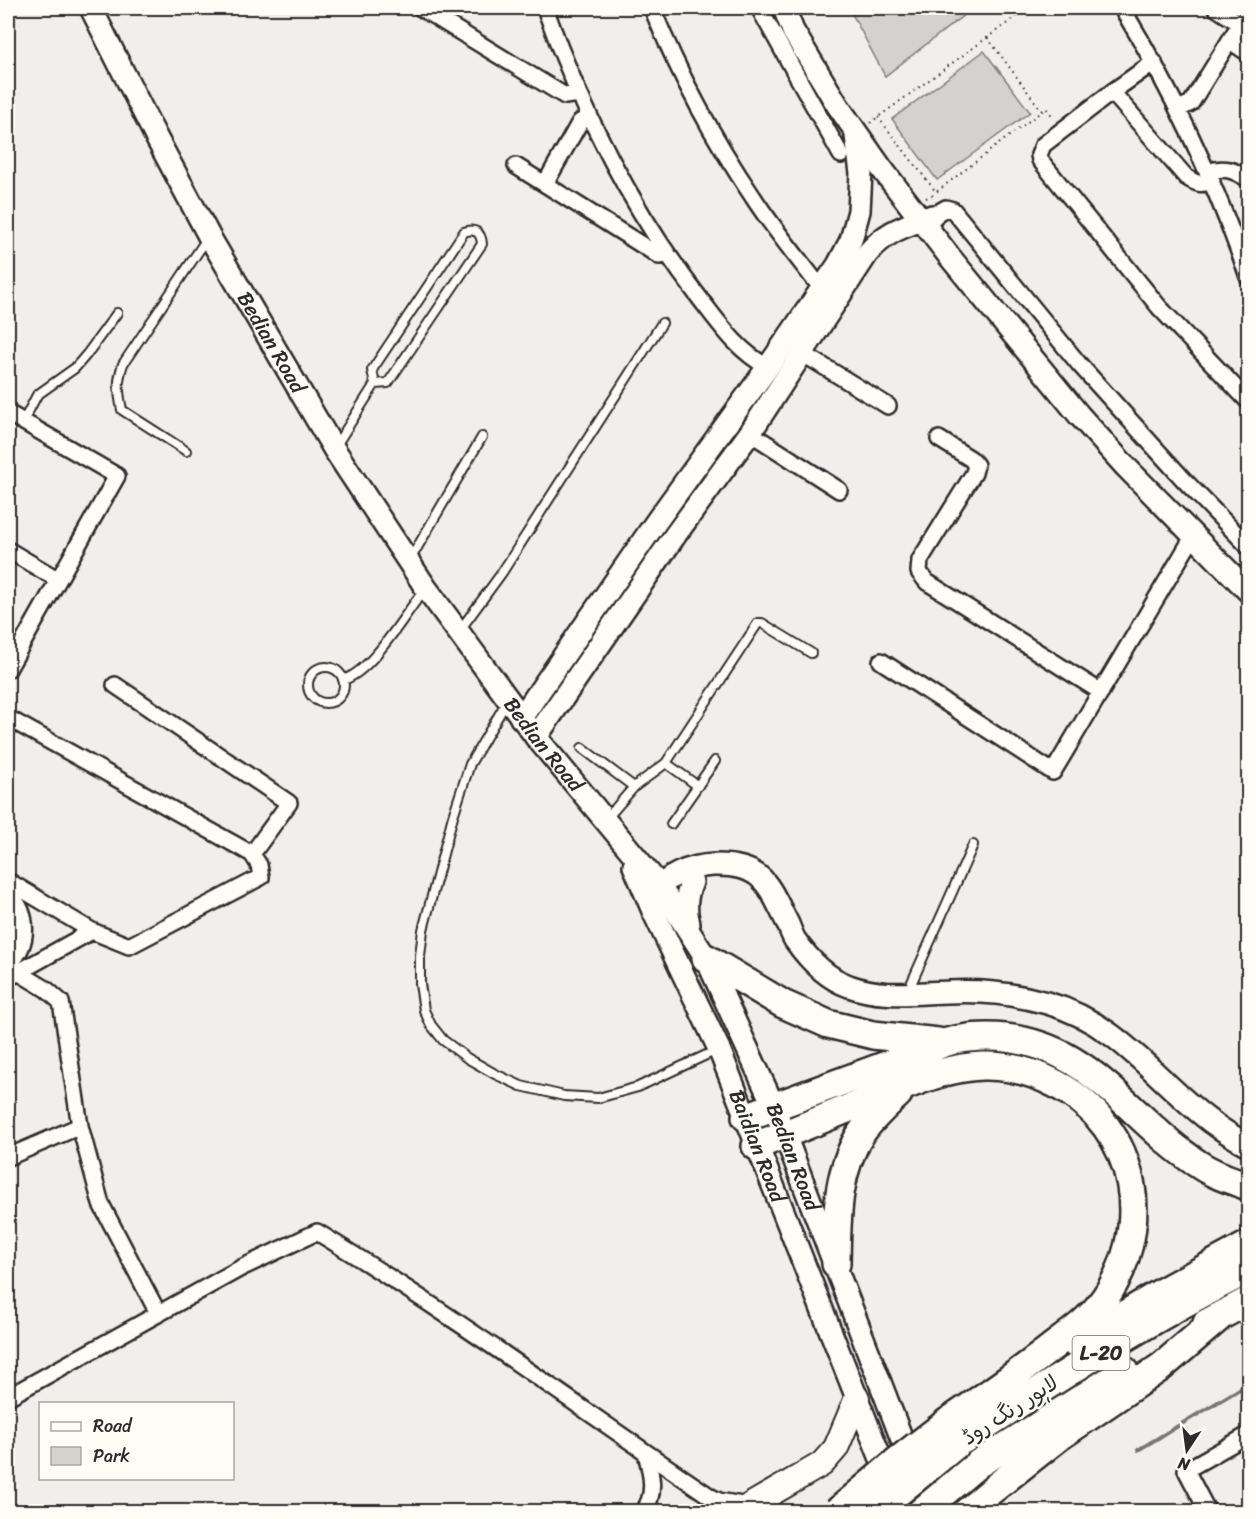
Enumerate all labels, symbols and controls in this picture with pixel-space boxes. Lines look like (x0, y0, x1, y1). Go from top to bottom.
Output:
street label: Bedian Road (226, 284, 317, 402)
street label: Bedian Road (493, 688, 595, 802)
street label: Baidian Road (718, 1084, 798, 1210)
street label: Bedian Road (755, 1097, 832, 1218)
road number: L-20 (1072, 1336, 1130, 1370)
street label: لاہور رنگ روڈ (954, 1364, 1066, 1456)
legend (39, 1402, 234, 1480)
text: Road (93, 1410, 133, 1442)
north arrow (1157, 1420, 1217, 1480)
text: Park (93, 1440, 130, 1472)
text: N (1174, 1449, 1193, 1480)

